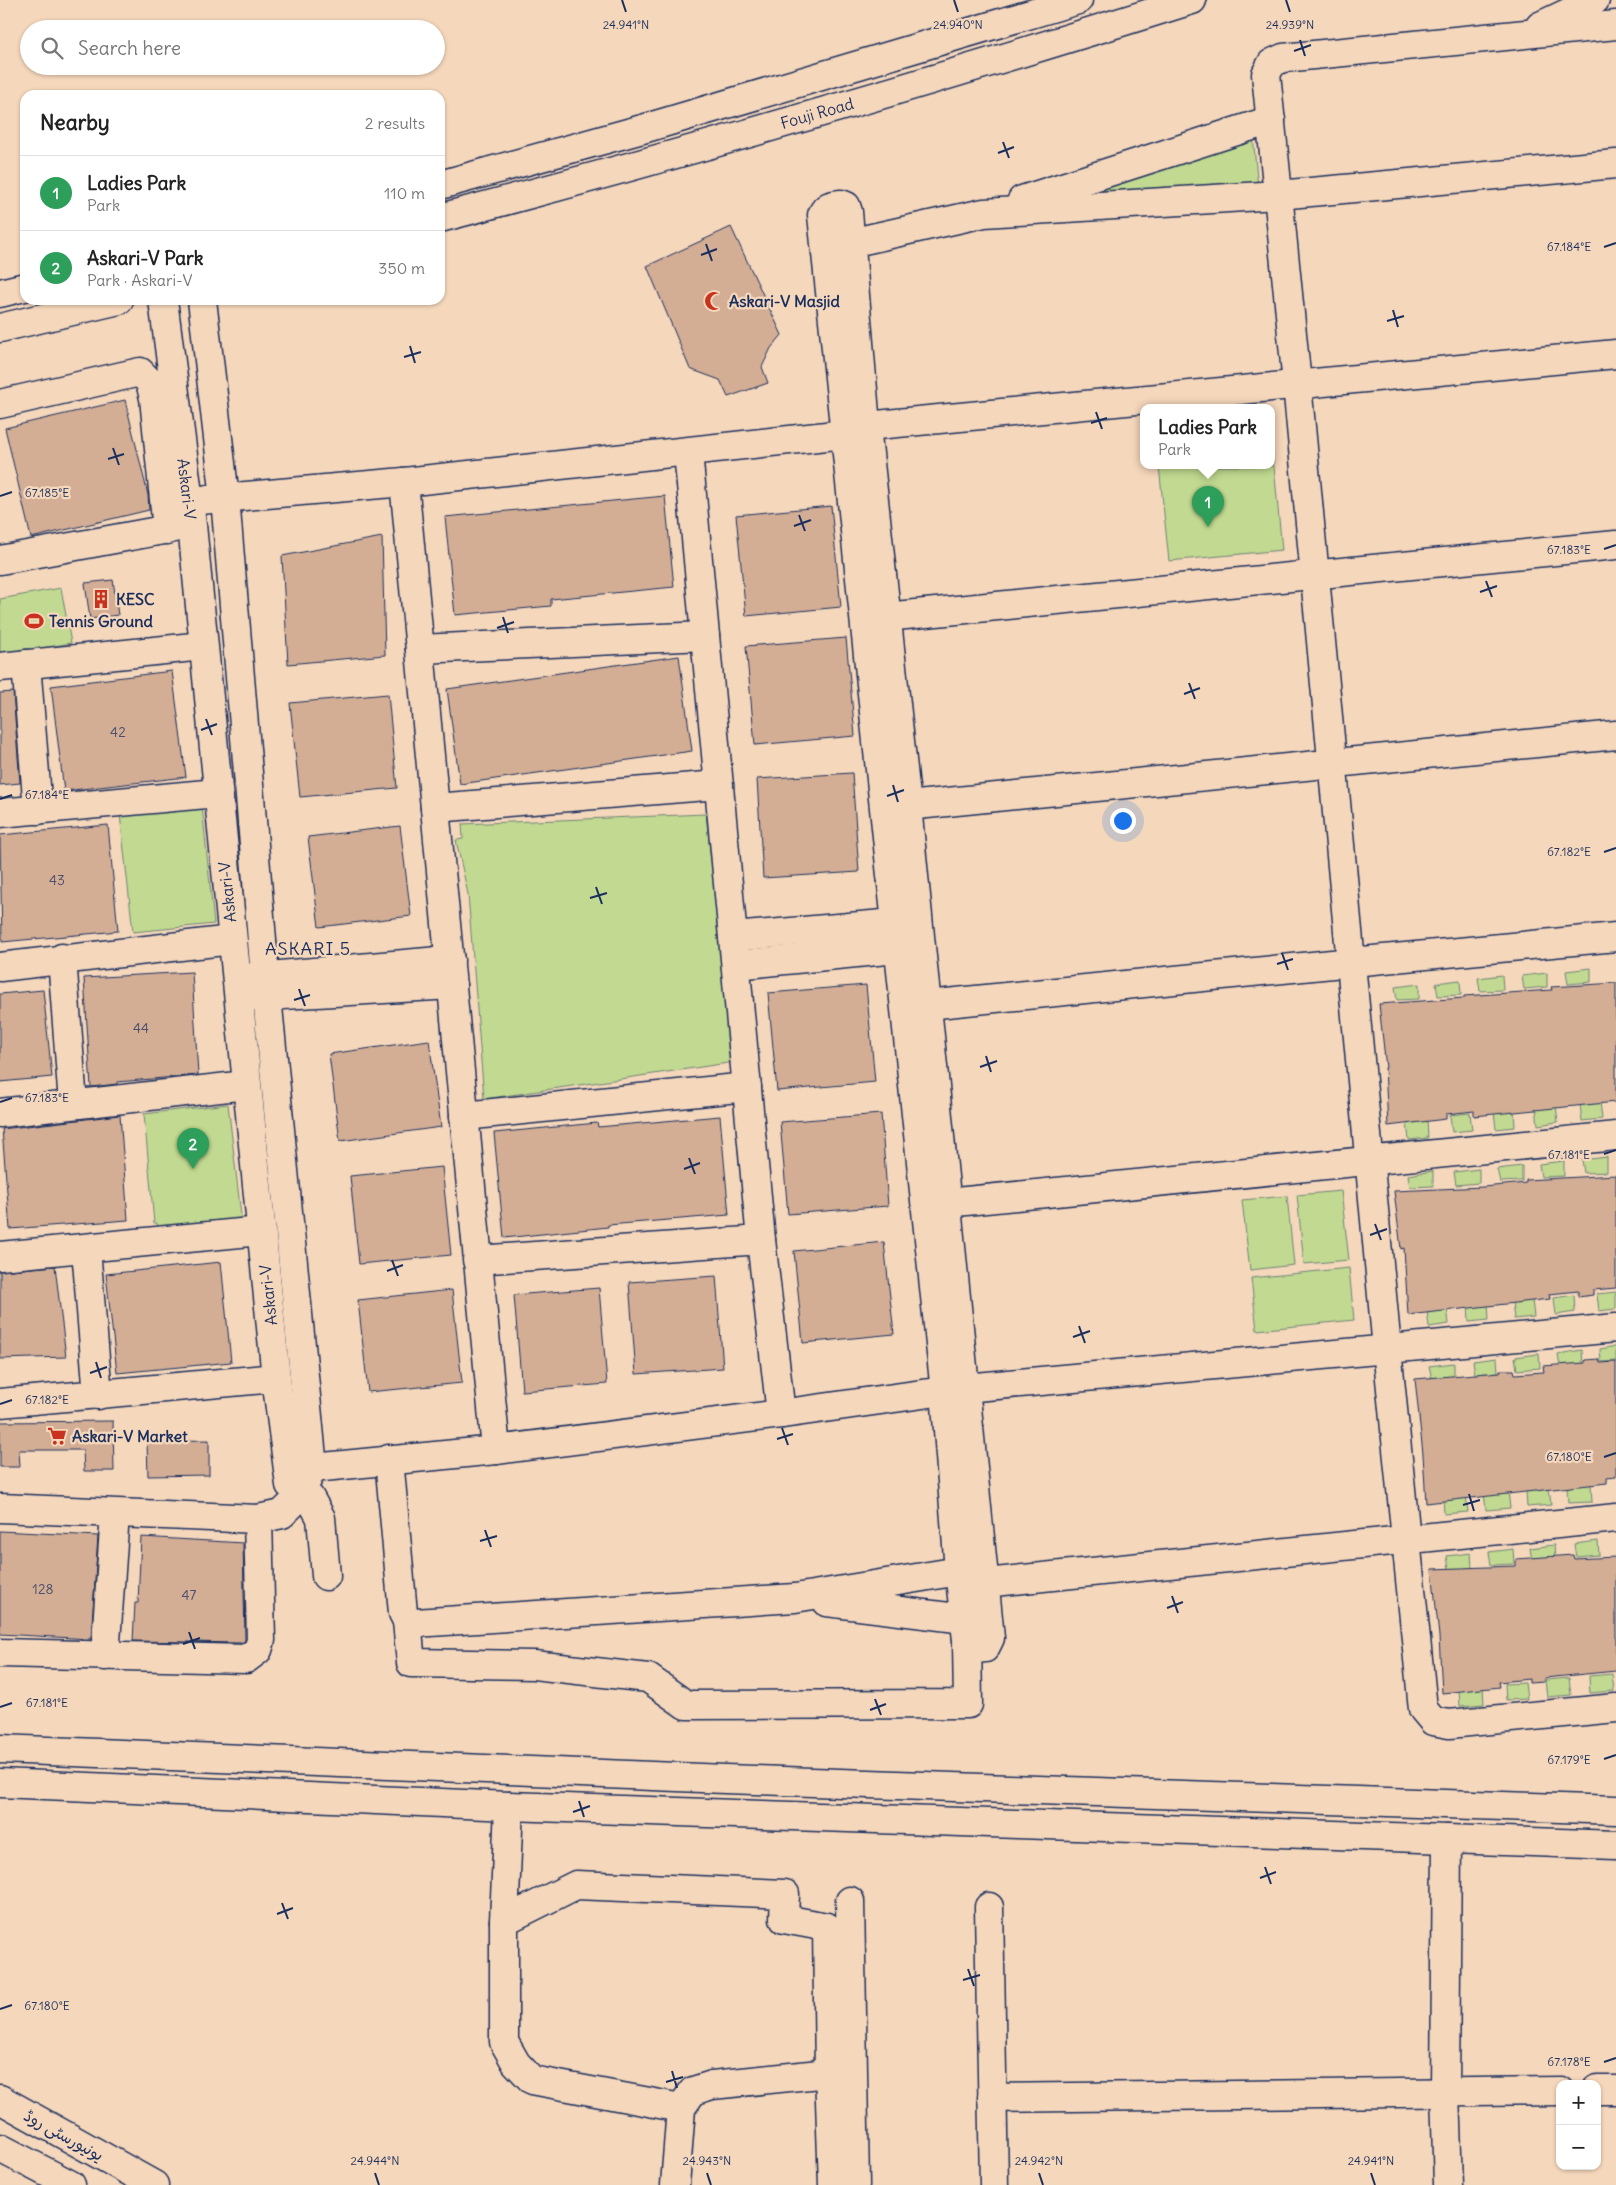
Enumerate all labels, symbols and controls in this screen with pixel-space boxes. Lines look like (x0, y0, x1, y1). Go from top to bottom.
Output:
text: 24.941°N (603, 17, 649, 32)
text: 24.940°N (933, 17, 983, 32)
text: 24.939°N (1266, 17, 1314, 32)
search box (20, 20, 445, 75)
icon: search (38, 34, 66, 62)
text: Search here (78, 36, 181, 60)
street label: Fouji Road (778, 93, 856, 133)
text: Nearby (40, 109, 110, 136)
text: 2 results (365, 113, 425, 133)
text: Ladies Park (87, 171, 186, 195)
text: 1 (53, 183, 59, 203)
text: 110 m (384, 183, 425, 203)
text: Park (87, 195, 120, 215)
text: 67.184°E (1547, 239, 1591, 254)
text: Askari-V Park (87, 246, 203, 270)
text: 2 (52, 258, 60, 278)
text: 350 m (378, 258, 425, 278)
text: Park · Askari-V (87, 270, 192, 290)
mosque icon: Askari-V Masjid (703, 290, 725, 312)
place label: Askari-V Masjid (729, 291, 840, 311)
popup (1140, 404, 1275, 469)
text: Ladies Park (1158, 415, 1257, 439)
text: Park (1158, 439, 1191, 459)
street label: Askari-V (173, 457, 201, 521)
text: 67.185°E (25, 485, 69, 500)
pin: 1 (1192, 486, 1224, 527)
text: 67.183°E (1547, 542, 1591, 557)
building icon: KESC (90, 588, 112, 610)
place label: KESC (116, 589, 155, 609)
sports icon: Tennis Ground (23, 610, 45, 632)
place label: Tennis Ground (49, 611, 154, 631)
house number: 42 (110, 723, 126, 741)
text: 67.184°E (25, 787, 69, 802)
your location (1110, 808, 1136, 834)
text: 67.182°E (1547, 844, 1591, 859)
street label: Askari-V (214, 861, 240, 923)
house number: 43 (49, 871, 65, 889)
district label: ASKARI 5 (265, 937, 351, 960)
house number: 44 (133, 1019, 149, 1037)
text: 67.183°E (25, 1090, 69, 1105)
pin: 2 (177, 1128, 209, 1169)
text: 67.181°E (1548, 1147, 1590, 1162)
street label: Askari-V (255, 1264, 281, 1326)
text: 67.182°E (25, 1392, 69, 1407)
supermarket icon: Askari-V Market (46, 1425, 68, 1447)
place label: Askari-V Market (72, 1426, 188, 1446)
text: 67.180°E (1546, 1449, 1592, 1464)
house number: 128 (32, 1580, 54, 1598)
house number: 47 (182, 1586, 197, 1604)
text: 67.181°E (26, 1695, 68, 1710)
text: 67.179°E (1547, 1752, 1591, 1767)
text: 67.180°E (24, 1998, 70, 2013)
text: 67.178°E (1547, 2054, 1591, 2069)
map controls (1556, 2080, 1601, 2170)
button: + (1556, 2080, 1601, 2125)
street label: یونیورسٹی روڈ (20, 2105, 107, 2166)
button: − (1556, 2125, 1601, 2170)
text: 24.944°N (351, 2153, 399, 2168)
text: 24.943°N (683, 2153, 731, 2168)
text: 24.942°N (1015, 2153, 1063, 2168)
text: 24.941°N (1348, 2153, 1394, 2168)

